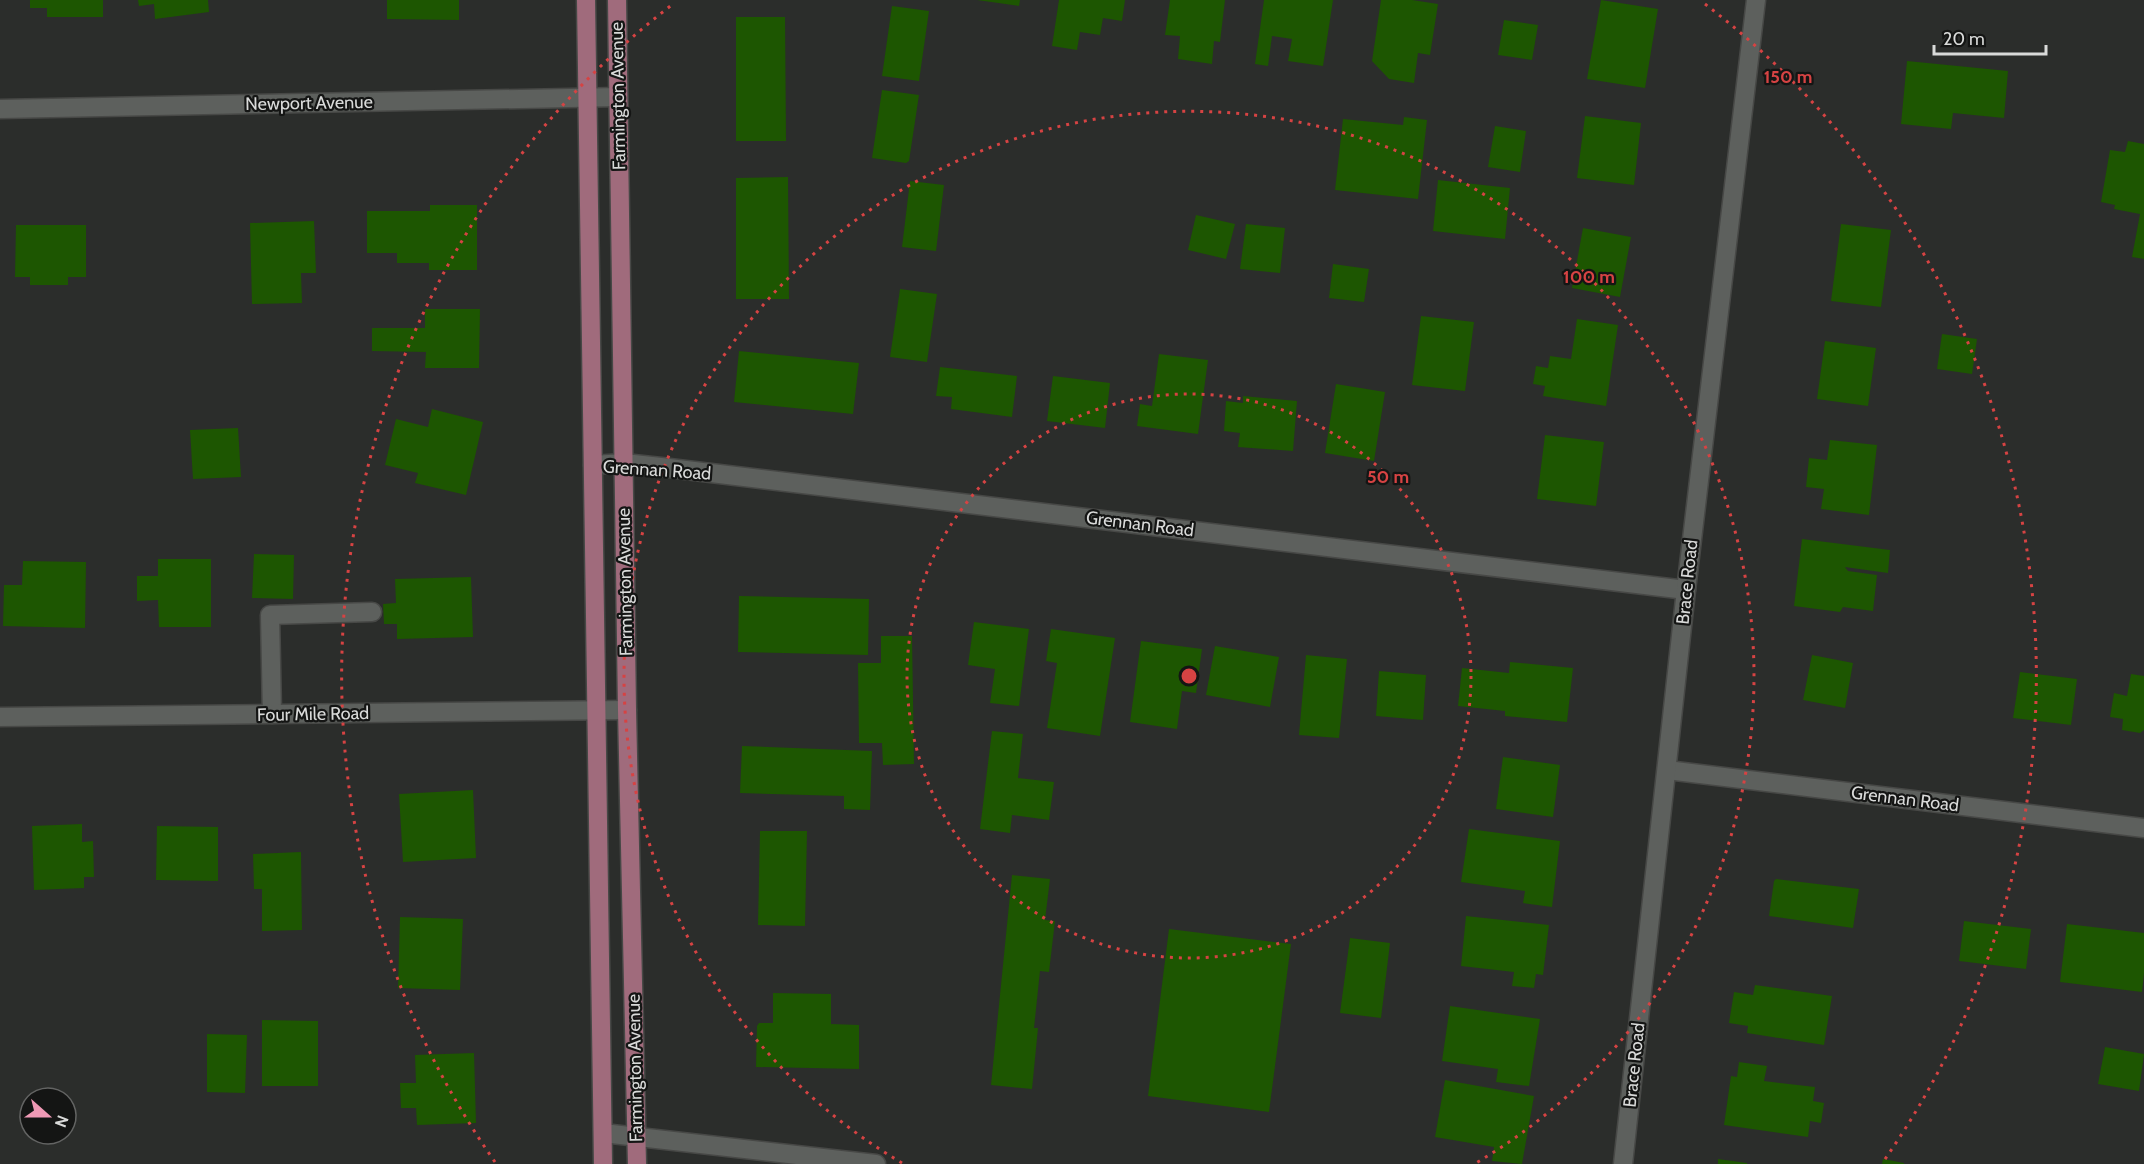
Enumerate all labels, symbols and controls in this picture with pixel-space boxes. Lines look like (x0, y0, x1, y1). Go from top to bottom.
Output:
scale bar (1934, 18, 2046, 56)
street label: Farmington Avenue (606, 22, 630, 170)
text: 20 m (1943, 28, 1985, 50)
text: 150 m (1764, 66, 1812, 88)
street label: Newport Avenue (245, 91, 373, 115)
text: 100 m (1563, 266, 1615, 288)
street label: Grennan Road (602, 455, 712, 485)
text: 50 m (1367, 466, 1409, 488)
street label: Grennan Road (1085, 506, 1195, 542)
street label: Farmington Avenue (613, 508, 637, 656)
street label: Brace Road (1672, 538, 1702, 626)
centre of rings (1179, 666, 1199, 686)
street label: Four Mile Road (257, 702, 369, 726)
street label: Grennan Road (1850, 781, 1960, 817)
street label: Farmington Avenue (623, 994, 647, 1142)
street label: Brace Road (1619, 1021, 1649, 1109)
north arrow (18, 1086, 78, 1146)
text: N (51, 1113, 72, 1130)

